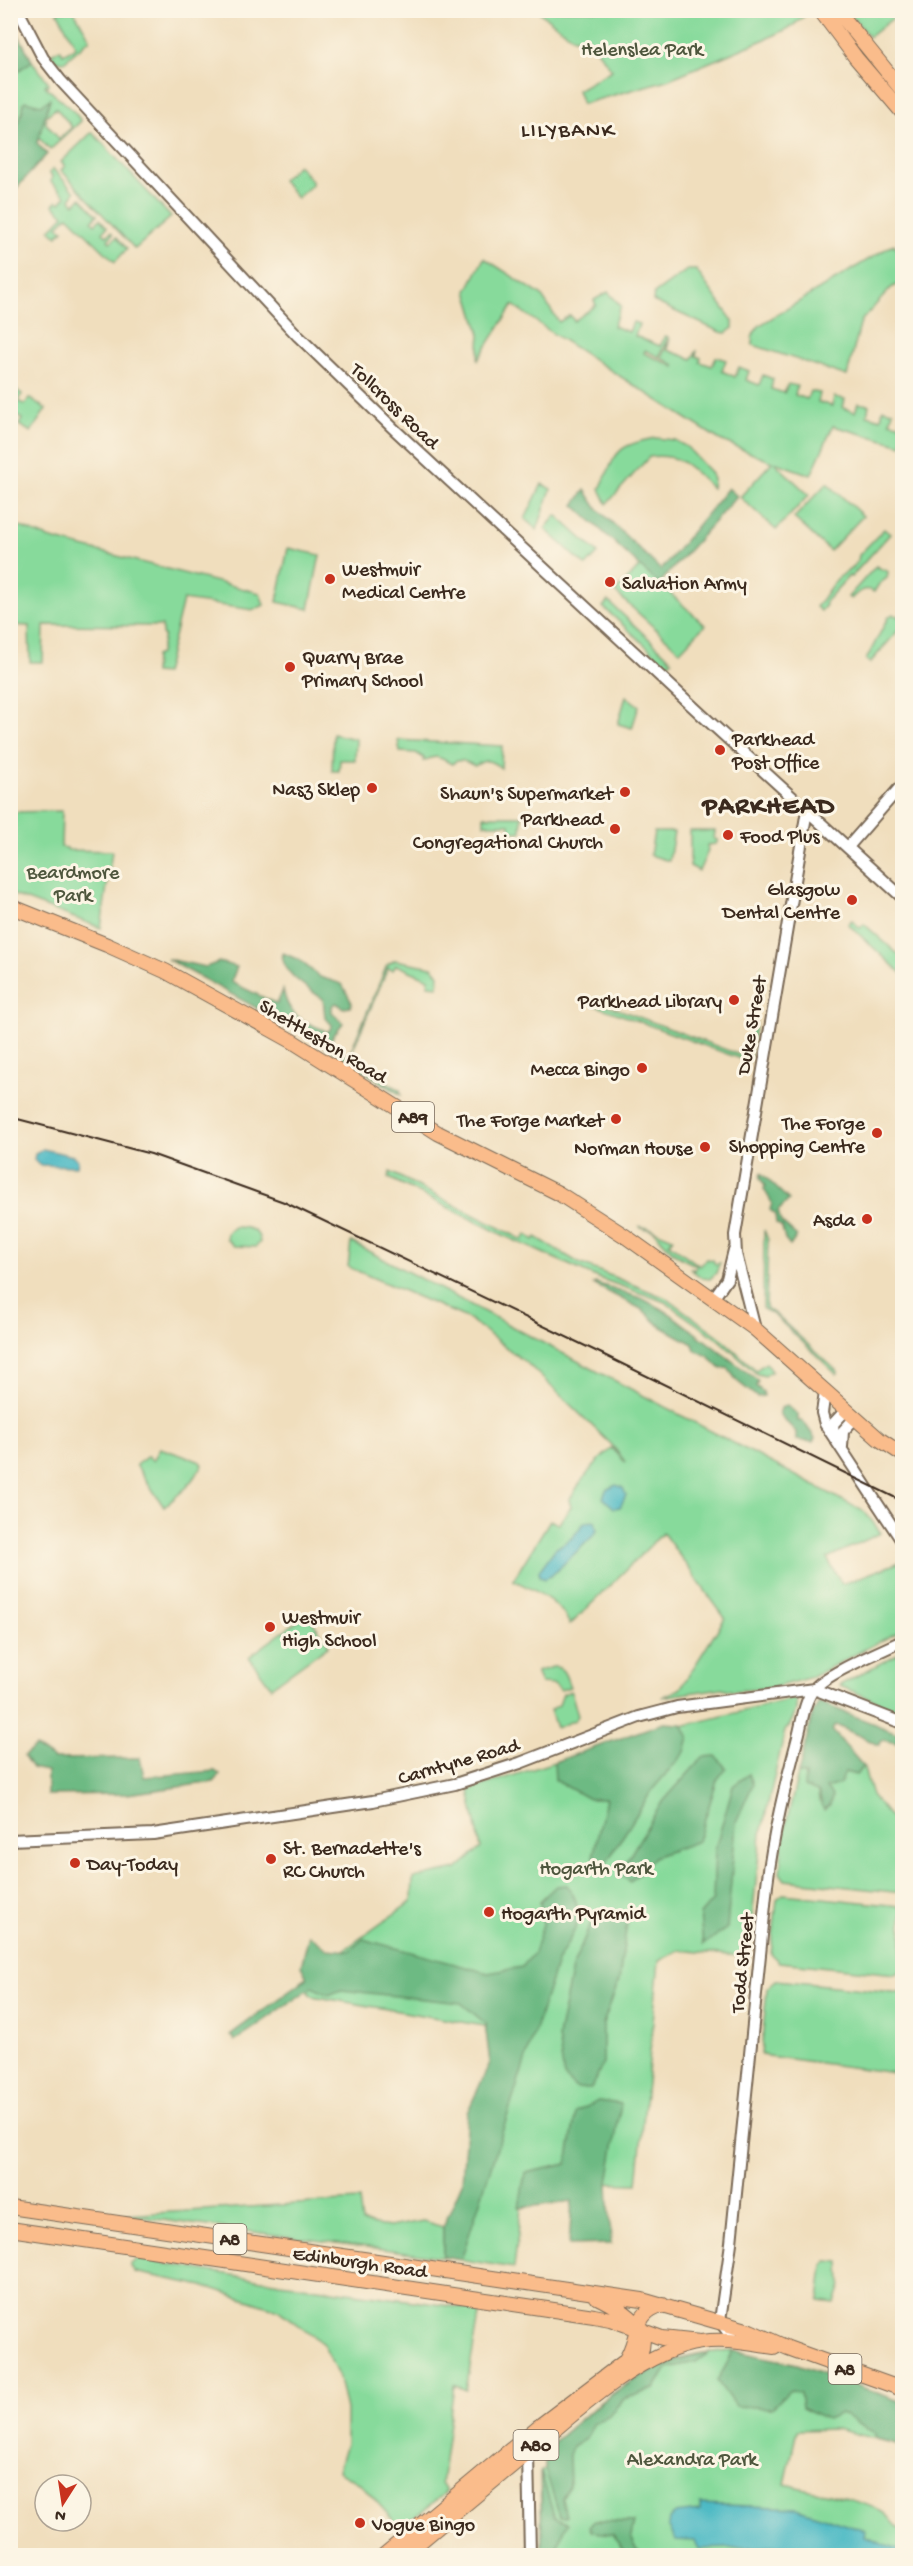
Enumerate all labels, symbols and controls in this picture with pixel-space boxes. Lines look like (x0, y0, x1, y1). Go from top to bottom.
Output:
park label: Helenslea Park (581, 40, 705, 63)
district label: LILYBANK (521, 119, 617, 145)
street label: Tollcross Road (344, 359, 444, 457)
place label: Westmuir Medical Centre (342, 560, 466, 606)
marker: Westmuir Medical Centre (323, 572, 337, 586)
place label: Salvation Army (622, 574, 747, 597)
marker: Salvation Army (603, 575, 617, 589)
place label: Quarry Brae Primary School (301, 648, 423, 694)
marker: Quarry Brae Primary School (283, 660, 297, 674)
place label: Parkhead Post Office (731, 730, 820, 776)
marker: Parkhead Post Office (713, 743, 727, 757)
place label: Nasz Sklep (272, 780, 360, 803)
marker: Nasz Sklep (365, 781, 379, 795)
place label: Shaun's Supermarket (440, 784, 615, 807)
marker: Shaun's Supermarket (618, 785, 632, 799)
district label: PARKHEAD (701, 793, 835, 824)
place label: Parkhead Congregational Church (413, 810, 605, 856)
marker: Parkhead Congregational Church (608, 822, 622, 836)
place label: Food Plus (739, 827, 820, 850)
marker: Food Plus (721, 828, 735, 842)
park label: Beardmore Park (26, 863, 120, 909)
place label: Glasgow Dental Centre (721, 880, 841, 926)
marker: Glasgow Dental Centre (845, 893, 859, 907)
street label: Duke Street (733, 973, 774, 1079)
place label: Parkhead Library (577, 992, 722, 1015)
marker: Parkhead Library (727, 993, 741, 1007)
street label: Shettleston Road (254, 996, 392, 1091)
place label: Mecca Bingo (531, 1060, 630, 1083)
marker: Mecca Bingo (635, 1061, 649, 1075)
road number: A89 (392, 1102, 434, 1132)
place label: The Forge Market (456, 1111, 606, 1134)
marker: The Forge Market (609, 1112, 623, 1126)
place label: The Forge Shopping Centre (729, 1114, 866, 1160)
marker: The Forge Shopping Centre (870, 1126, 884, 1140)
place label: Norman House (574, 1139, 694, 1162)
marker: Norman House (698, 1140, 712, 1154)
place label: Asda (813, 1211, 856, 1234)
marker: Asda (860, 1212, 874, 1226)
place label: Westmuir High School (282, 1608, 377, 1654)
marker: Westmuir High School (263, 1620, 277, 1634)
street label: Carntyne Road (396, 1734, 524, 1792)
place label: St. Bernadette's RC Church (283, 1839, 421, 1885)
marker: St. Bernadette's RC Church (264, 1852, 278, 1866)
place label: Day-Today (85, 1855, 178, 1878)
marker: Day-Today (68, 1856, 82, 1870)
park label: Hogarth Park (539, 1859, 655, 1882)
place label: Hogarth Pyramid (501, 1904, 648, 1927)
marker: Hogarth Pyramid (482, 1905, 496, 1919)
street label: Todd Street (728, 1911, 761, 2015)
road number: A8 (214, 2224, 246, 2254)
street label: Edinburgh Road (291, 2244, 430, 2286)
road number: A8 (828, 2354, 862, 2384)
road number: A80 (514, 2430, 558, 2460)
park label: Alexandra Park (627, 2450, 759, 2473)
north arrow (33, 2473, 93, 2533)
text: N (53, 2504, 68, 2525)
place label: Vogue Bingo (371, 2515, 475, 2538)
marker: Vogue Bingo (353, 2516, 367, 2530)

